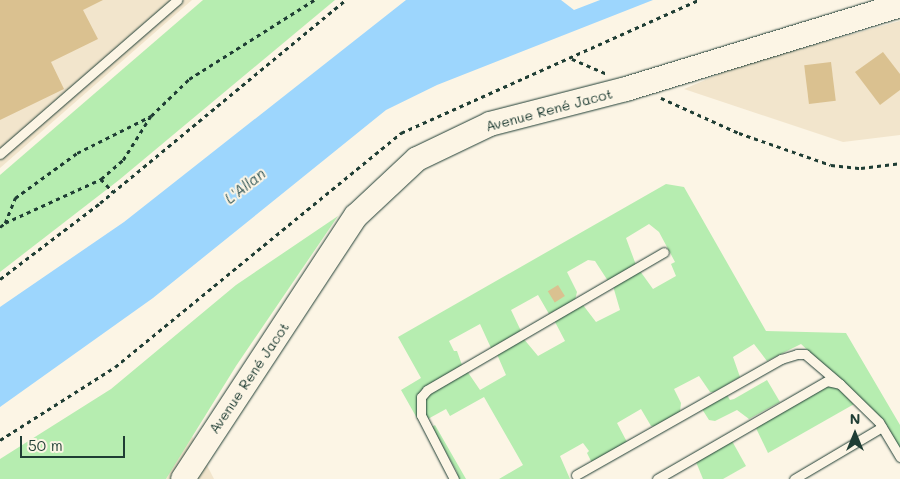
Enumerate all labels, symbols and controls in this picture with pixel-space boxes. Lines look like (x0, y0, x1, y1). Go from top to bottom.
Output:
street label: Avenue René Jacot (484, 85, 614, 135)
water label: L'Allan (221, 165, 269, 207)
street label: Avenue René Jacot (206, 319, 292, 437)
north arrow (830, 409, 880, 459)
text: N (850, 409, 860, 428)
scale bar (22, 426, 128, 458)
text: 50 m (28, 435, 63, 455)

